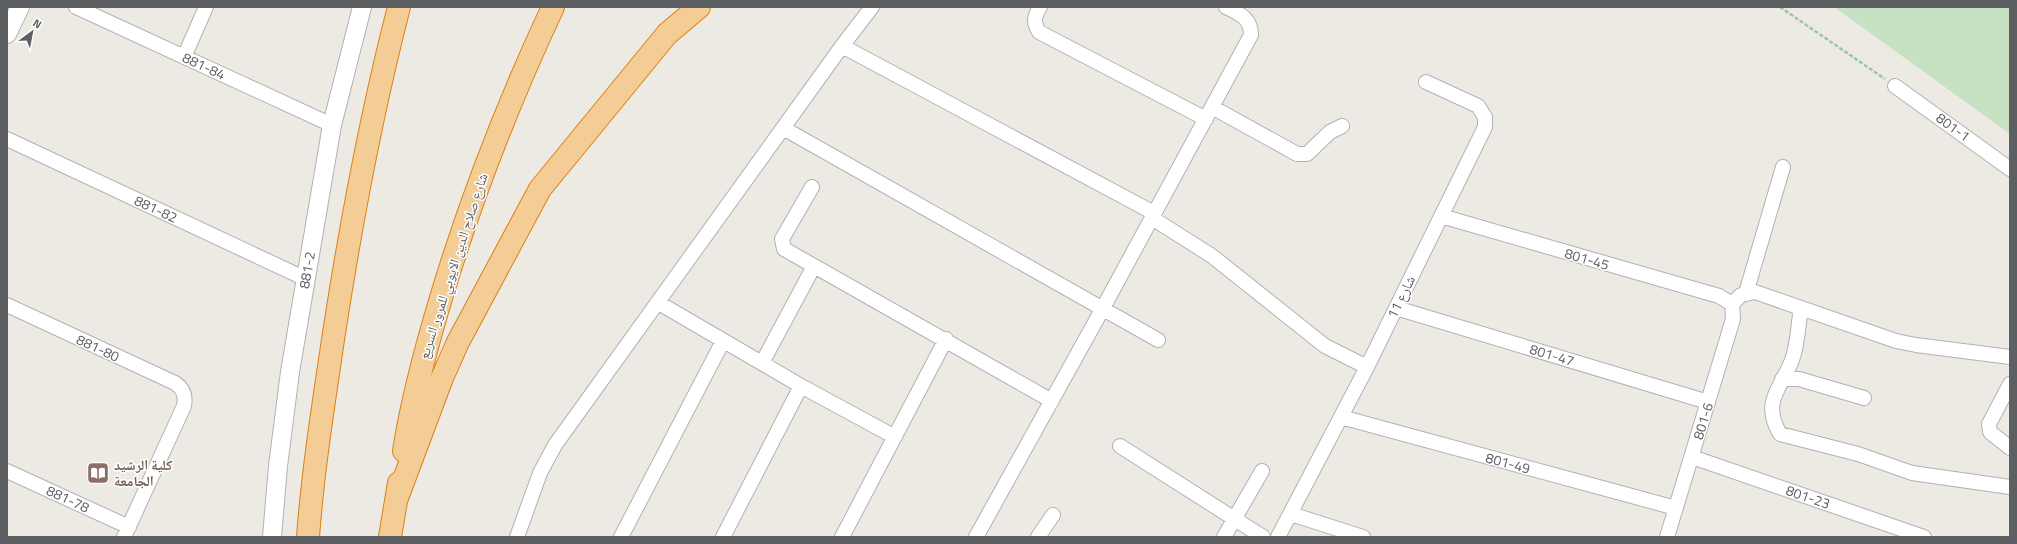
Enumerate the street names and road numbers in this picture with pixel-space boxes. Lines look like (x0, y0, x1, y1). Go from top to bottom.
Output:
street label: 881-84 (179, 46, 229, 85)
street label: 801-1 (1932, 107, 1975, 146)
street label: شارع صلاح الدين الايوبي للمرور السريع (413, 170, 494, 362)
street label: 881-82 (131, 189, 181, 228)
street label: 801-45 (1562, 242, 1612, 275)
street label: 881-2 (293, 250, 320, 290)
street label: شارع 11 (1381, 272, 1420, 322)
street label: 881-80 (73, 328, 123, 367)
street label: 801-47 (1527, 338, 1577, 371)
street label: 801-6 (1687, 400, 1718, 442)
street label: 801-49 (1484, 447, 1533, 479)
street label: 881-78 (43, 479, 93, 518)
street label: 801-23 (1783, 479, 1833, 514)

